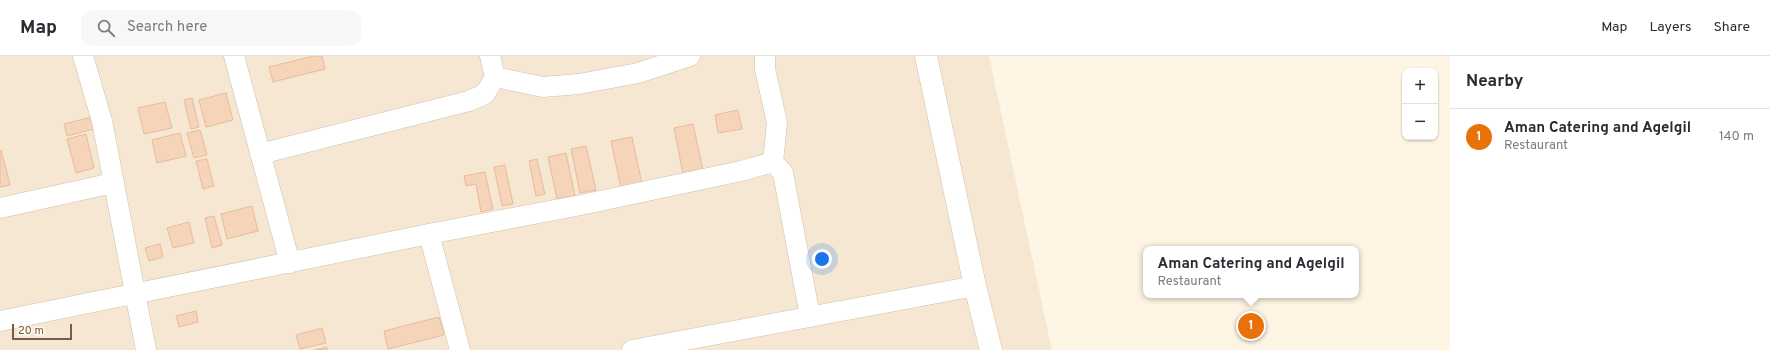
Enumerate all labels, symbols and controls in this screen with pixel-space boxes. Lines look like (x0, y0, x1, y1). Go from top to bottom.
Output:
search box (81, 10, 361, 46)
text: Map (20, 16, 57, 40)
icon: search (95, 17, 117, 39)
text: Search here (127, 18, 207, 37)
text: Map (1601, 19, 1627, 36)
text: Layers (1649, 19, 1691, 36)
text: Share (1713, 19, 1750, 36)
map controls (1402, 68, 1438, 140)
button: + (1402, 68, 1438, 104)
text: Nearby (1466, 71, 1523, 93)
button: − (1402, 104, 1438, 140)
text: Aman Catering and Agelgil (1504, 119, 1691, 138)
text: 1 (1476, 129, 1482, 145)
text: 140 m (1719, 129, 1754, 145)
text: Restaurant (1504, 138, 1568, 154)
popup (1143, 246, 1359, 298)
your location (812, 249, 832, 269)
text: Aman Catering and Agelgil (1158, 255, 1345, 274)
text: Restaurant (1158, 274, 1222, 290)
pin: 1 (1238, 311, 1264, 341)
scale bar (12, 322, 72, 341)
text: 20 m (18, 324, 44, 338)

